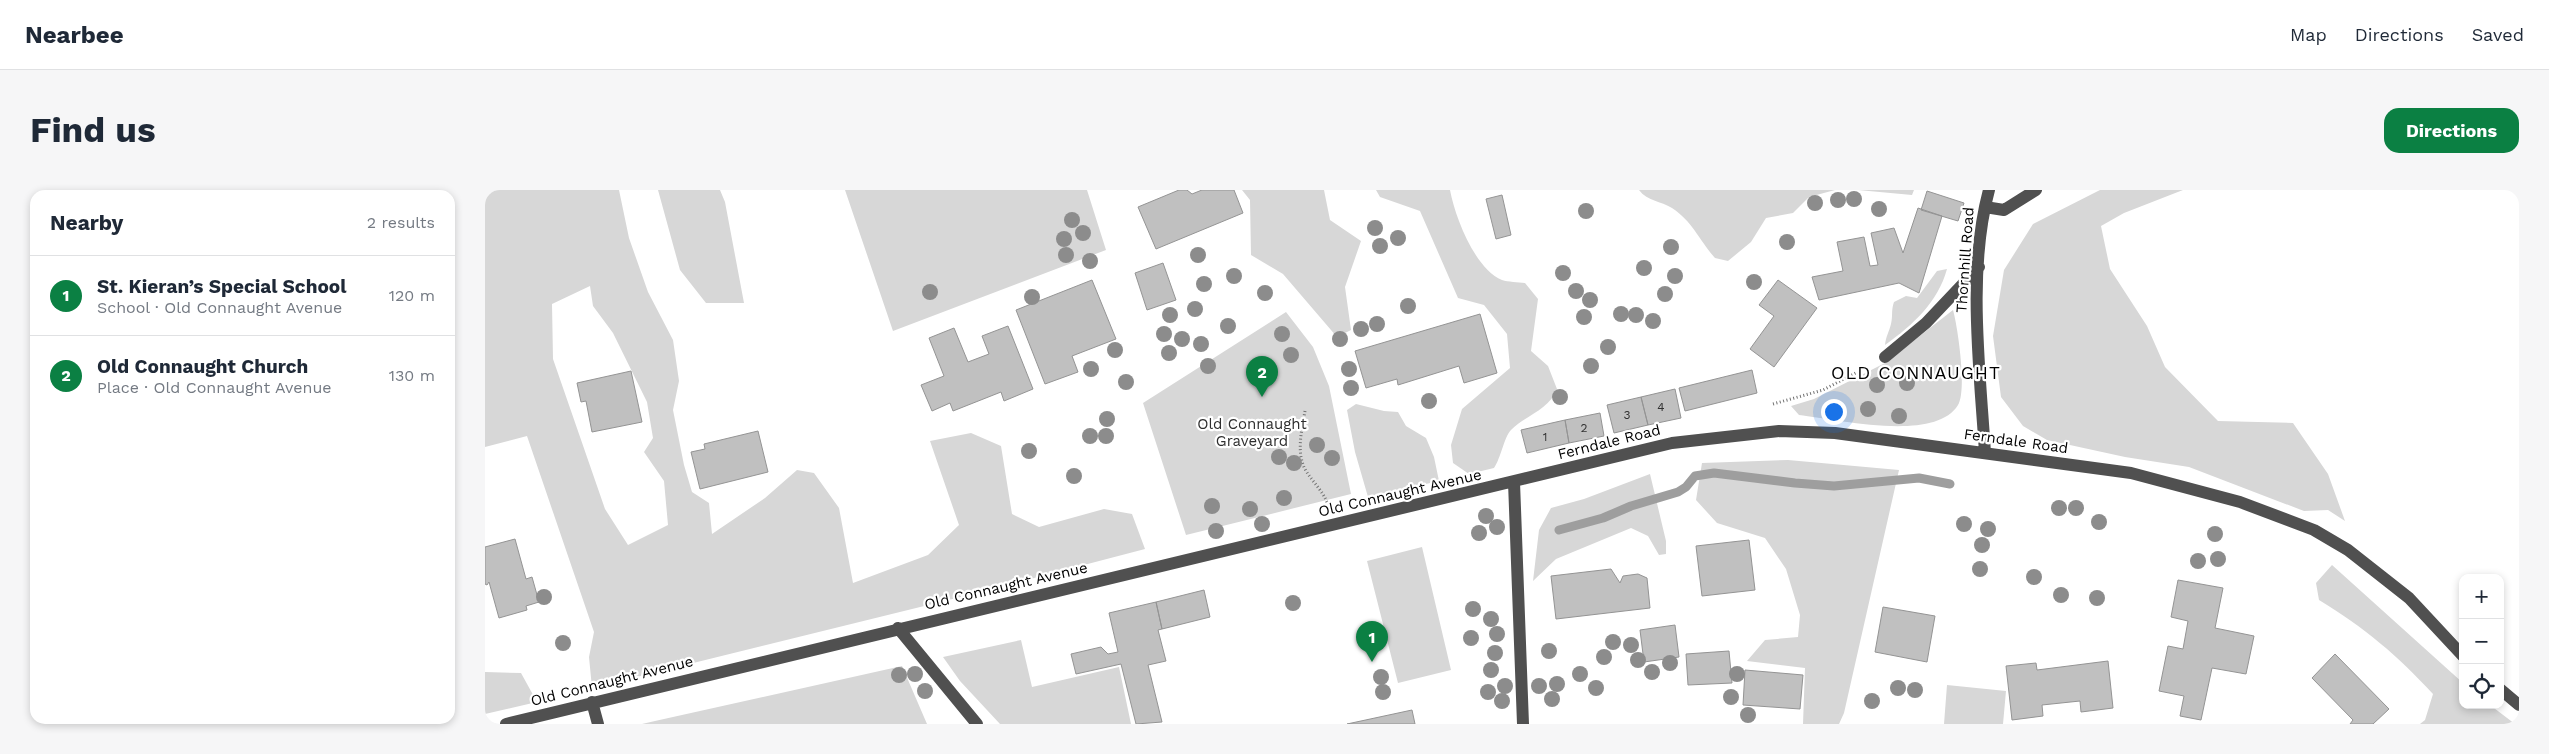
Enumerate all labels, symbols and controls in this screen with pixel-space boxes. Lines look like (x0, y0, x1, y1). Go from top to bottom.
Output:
text: Nearbee (25, 21, 124, 49)
text: Map (2290, 24, 2327, 45)
text: Directions (2355, 24, 2444, 45)
text: Saved (2472, 24, 2524, 45)
button: Directions (2384, 108, 2519, 153)
text: Find us (30, 109, 156, 151)
street label: Thornhill Road (1952, 206, 1978, 314)
text: Nearby (50, 210, 123, 235)
text: 2 results (367, 213, 435, 232)
text: St. Kieran’s Special School (97, 275, 346, 298)
text: 1 (63, 286, 69, 305)
text: 120 m (389, 286, 435, 305)
text: School · Old Connaught Avenue (97, 298, 342, 317)
text: Old Connaught Church (97, 355, 308, 378)
pin: 2 (1246, 356, 1278, 397)
district label: OLD CONNAUGHT (1831, 362, 2001, 383)
text: 2 (61, 366, 71, 385)
text: 130 m (389, 366, 435, 385)
text: Place · Old Connaught Avenue (97, 378, 332, 397)
your location (1821, 399, 1847, 425)
house number: 4 (1657, 400, 1665, 414)
house number: 3 (1624, 408, 1631, 422)
park label: Old Connaught Graveyard (1197, 415, 1307, 450)
street label: Ferndale Road (1556, 421, 1662, 463)
house number: 2 (1581, 421, 1588, 435)
street label: Ferndale Road (1963, 425, 2069, 457)
house number: 1 (1543, 430, 1547, 444)
street label: Old Connaught Avenue (1317, 465, 1483, 521)
street label: Old Connaught Avenue (923, 558, 1089, 614)
map controls (2459, 574, 2504, 709)
button: + (2459, 574, 2504, 619)
button: − (2459, 619, 2504, 664)
pin: 1 (1356, 621, 1388, 662)
street label: Old Connaught Avenue (529, 652, 695, 710)
button: locate (2459, 664, 2504, 709)

